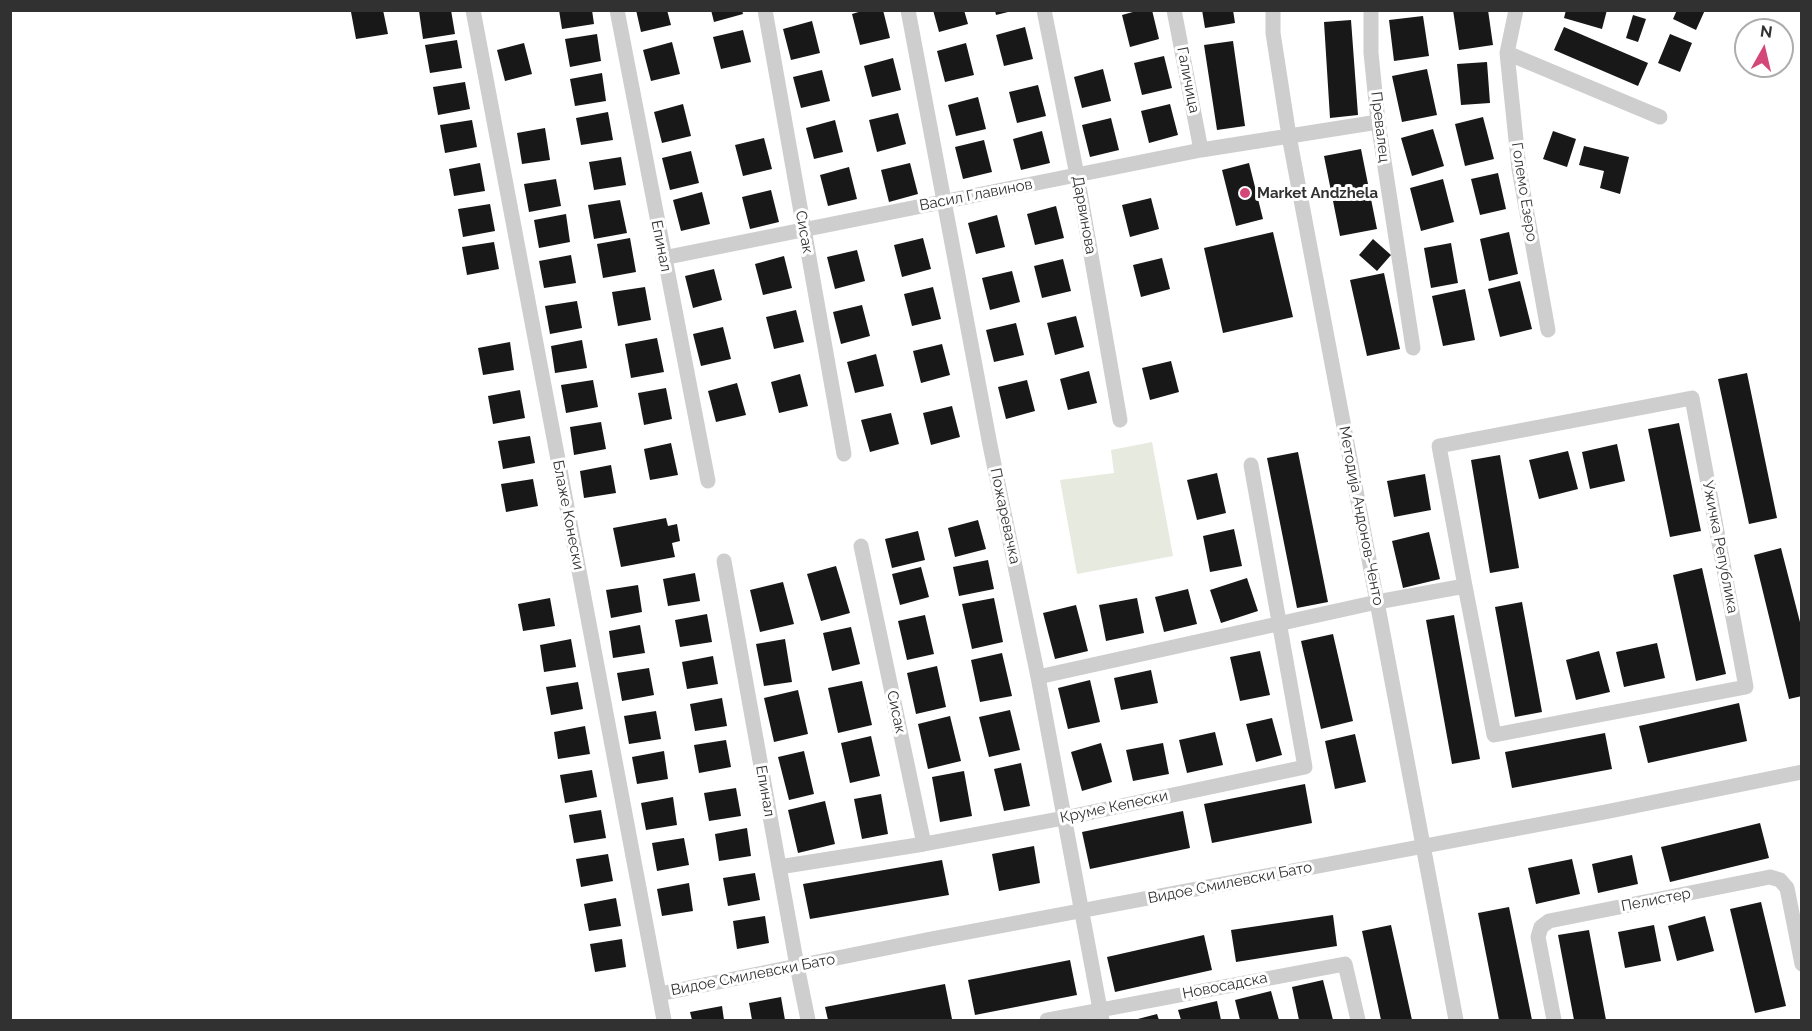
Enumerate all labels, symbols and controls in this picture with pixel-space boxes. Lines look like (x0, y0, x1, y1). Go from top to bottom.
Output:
north arrow (1734, 18, 1794, 78)
text: N (1759, 21, 1774, 42)
street label: Галичица (1173, 45, 1203, 115)
street label: Превалец (1367, 91, 1393, 163)
street label: Големо Езеро (1507, 141, 1541, 243)
street label: Дарвинова (1068, 174, 1100, 256)
street label: Васил Главинов (918, 175, 1034, 215)
place label: Market Andzhela (1257, 184, 1378, 202)
marker: Market Andzhela (1238, 186, 1252, 200)
street label: Сисак (791, 209, 817, 255)
street label: Епинал (647, 219, 675, 273)
street label: Методија Андонов-Ченто (1335, 425, 1387, 607)
street label: Блаже Конески (549, 459, 587, 571)
street label: Пожаревачка (986, 466, 1024, 566)
street label: Ужичка Република (1698, 479, 1742, 615)
street label: Сисак (883, 689, 909, 735)
street label: Епинал (752, 764, 778, 818)
street label: Круме Кепески (1058, 787, 1170, 827)
street label: Видое Смилевски Бато (1146, 858, 1314, 908)
street label: Пелистер (1620, 884, 1692, 916)
street label: Видое Смилевски Бато (669, 950, 837, 1000)
street label: Новосадска (1181, 969, 1269, 1003)

